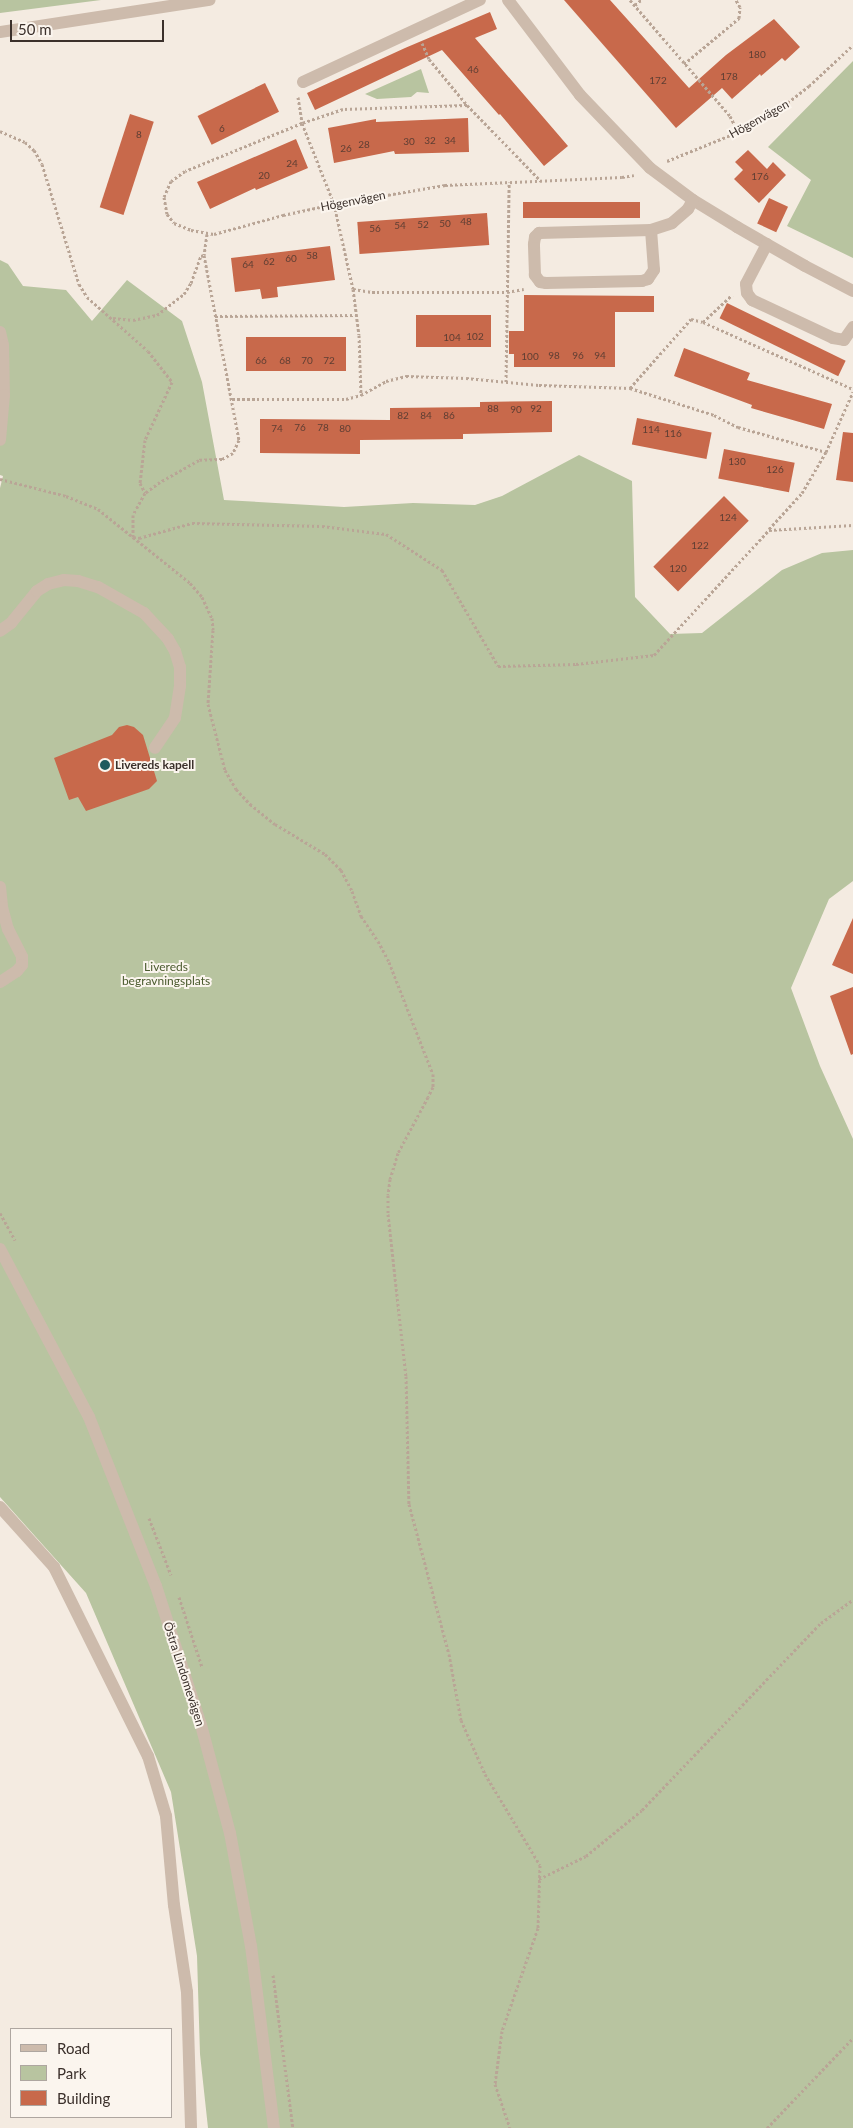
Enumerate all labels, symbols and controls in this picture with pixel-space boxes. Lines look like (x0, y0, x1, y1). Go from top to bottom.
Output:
scale bar (12, 10, 166, 42)
text: 50 m (18, 20, 52, 38)
house number: 180 (748, 49, 766, 61)
house number: 46 (467, 64, 479, 76)
house number: 178 (720, 71, 738, 83)
house number: 172 (649, 75, 667, 87)
street label: Högenvägen (727, 97, 791, 141)
house number: 6 (219, 123, 225, 135)
house number: 8 (136, 129, 142, 141)
house number: 32 (424, 135, 436, 147)
house number: 34 (444, 135, 456, 147)
house number: 30 (403, 136, 415, 148)
house number: 28 (358, 139, 370, 151)
house number: 26 (340, 143, 352, 155)
house number: 24 (286, 158, 298, 170)
house number: 20 (258, 170, 270, 182)
house number: 176 (751, 171, 769, 183)
street label: Högenvägen (319, 188, 387, 214)
house number: 48 (460, 216, 472, 228)
house number: 50 (439, 218, 451, 230)
house number: 52 (417, 219, 429, 231)
house number: 54 (394, 220, 406, 232)
house number: 56 (369, 223, 381, 235)
house number: 58 (306, 250, 318, 262)
house number: 60 (285, 253, 297, 265)
house number: 62 (263, 256, 275, 268)
house number: 64 (242, 259, 254, 271)
house number: 102 (466, 331, 484, 343)
house number: 104 (443, 332, 461, 344)
house number: 98 (548, 350, 560, 362)
house number: 96 (572, 350, 584, 362)
house number: 94 (594, 350, 606, 362)
house number: 100 (521, 351, 539, 363)
house number: 66 (255, 355, 267, 367)
house number: 68 (279, 355, 291, 367)
house number: 70 (301, 355, 313, 367)
house number: 72 (323, 355, 335, 367)
house number: 88 (487, 403, 499, 415)
house number: 92 (530, 403, 542, 415)
house number: 90 (510, 404, 522, 416)
house number: 82 (397, 410, 409, 422)
house number: 84 (420, 410, 432, 422)
house number: 86 (443, 410, 455, 422)
house number: 76 (294, 422, 306, 434)
house number: 78 (317, 422, 329, 434)
house number: 74 (271, 423, 283, 435)
house number: 80 (339, 423, 351, 435)
house number: 114 (642, 424, 660, 436)
house number: 116 (664, 428, 682, 440)
house number: 130 (728, 456, 746, 468)
house number: 126 (766, 464, 784, 476)
house number: 124 (719, 512, 737, 524)
house number: 122 (691, 540, 709, 552)
house number: 120 (669, 563, 687, 575)
place label: Livereds kapell (115, 758, 194, 772)
marker: Livereds kapell (99, 759, 111, 771)
park label: Livereds begravningsplats (122, 960, 210, 988)
street label: Östra Lindomevägen (160, 1620, 208, 1728)
legend (10, 2028, 172, 2118)
text: Road (57, 2039, 90, 2057)
text: Park (57, 2064, 86, 2082)
text: Building (57, 2089, 110, 2107)

